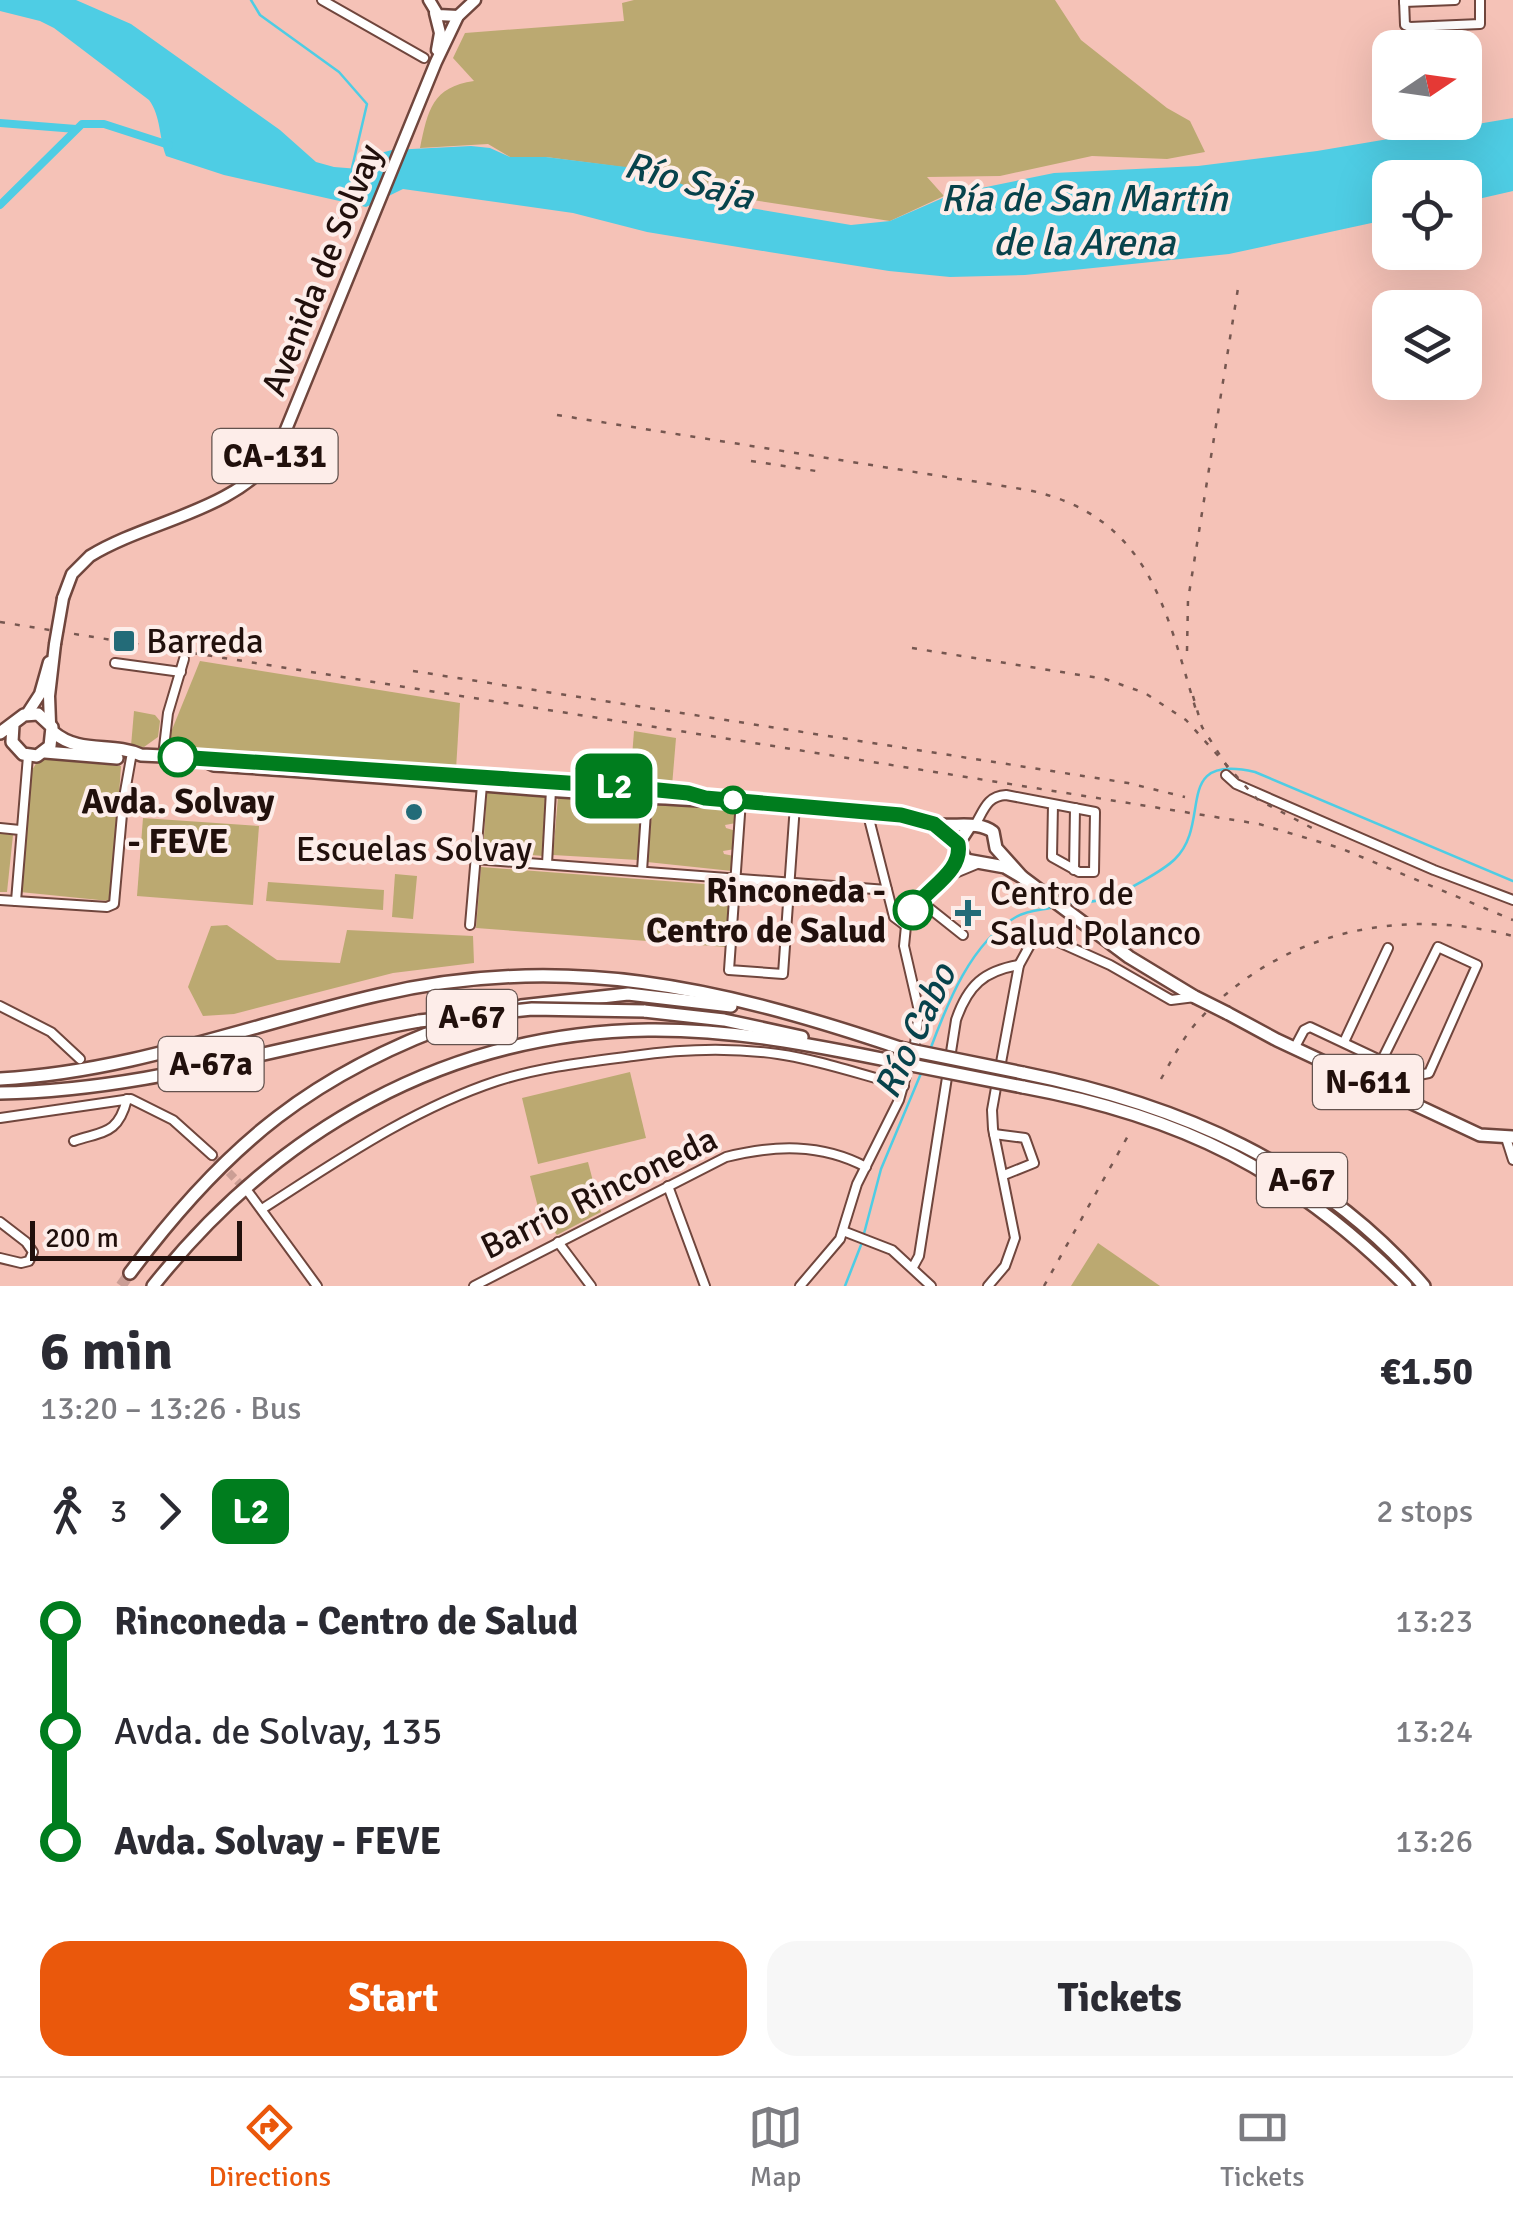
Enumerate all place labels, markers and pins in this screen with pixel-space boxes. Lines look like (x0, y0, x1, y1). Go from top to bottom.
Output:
place label: Barreda (146, 620, 264, 663)
marker: Barreda (111, 628, 137, 654)
marker: Avda. Solvay - FEVE (159, 738, 197, 776)
place label: Avda. Solvay - FEVE (82, 780, 275, 863)
unlabelled marker (720, 787, 746, 813)
marker: Escuelas Solvay (403, 801, 425, 823)
place label: Escuelas Solvay (296, 828, 532, 871)
place label: Rinconeda - Centro de Salud (646, 869, 886, 952)
place label: Centro de Salud Polanco (990, 872, 1201, 955)
marker: Rinconeda - Centro de Salud (894, 891, 932, 929)
marker: Centro de Salud Polanco (955, 900, 981, 926)

